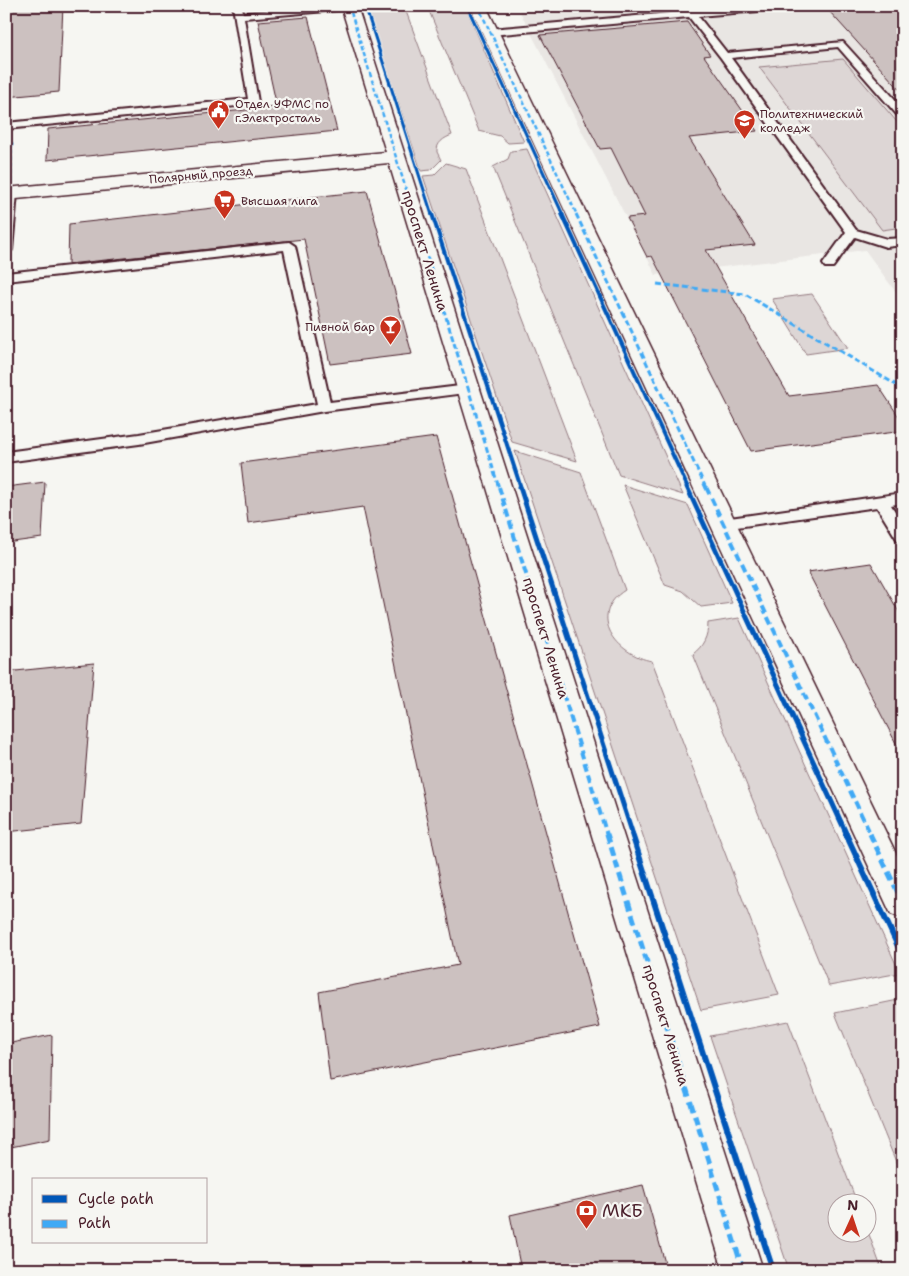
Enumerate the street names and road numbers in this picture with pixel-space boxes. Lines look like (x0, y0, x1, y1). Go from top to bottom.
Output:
street label: Полярный проезд (149, 162, 254, 187)
street label: проспект Ленина (397, 188, 453, 315)
street label: проспект Ленина (518, 575, 574, 702)
street label: проспект Ленина (638, 962, 694, 1089)

